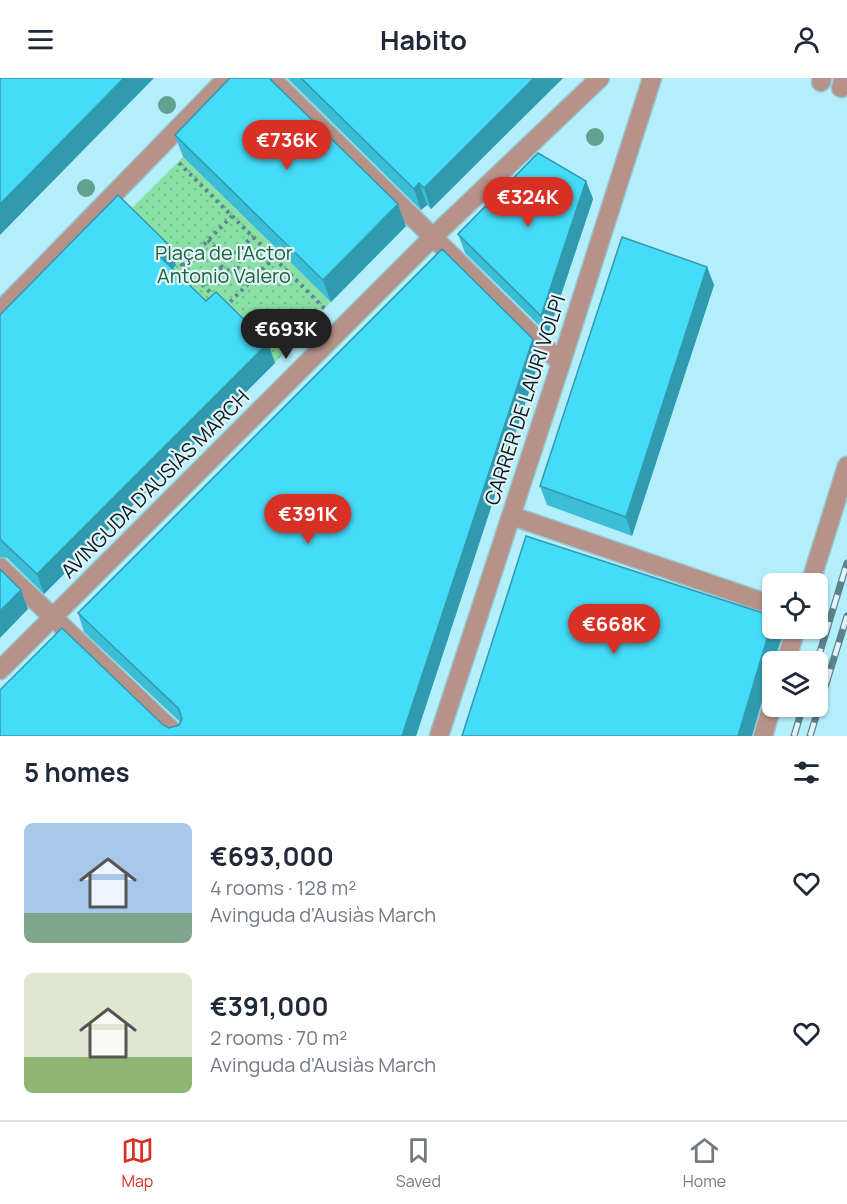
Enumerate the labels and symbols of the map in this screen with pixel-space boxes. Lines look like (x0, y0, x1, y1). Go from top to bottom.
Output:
pin: €736K (245, 120, 329, 171)
pin: €324K (486, 177, 570, 228)
park label: Plaça de l'Actor Antonio Valero (155, 239, 293, 289)
street label: CARRER DE LAURI VOLPI (478, 291, 571, 508)
pin: €693K (244, 309, 328, 360)
street label: AVINGUDA D'AUSIÀS MARCH (55, 384, 255, 584)
pin: €391K (266, 494, 350, 545)
pin: €668K (572, 604, 656, 655)

